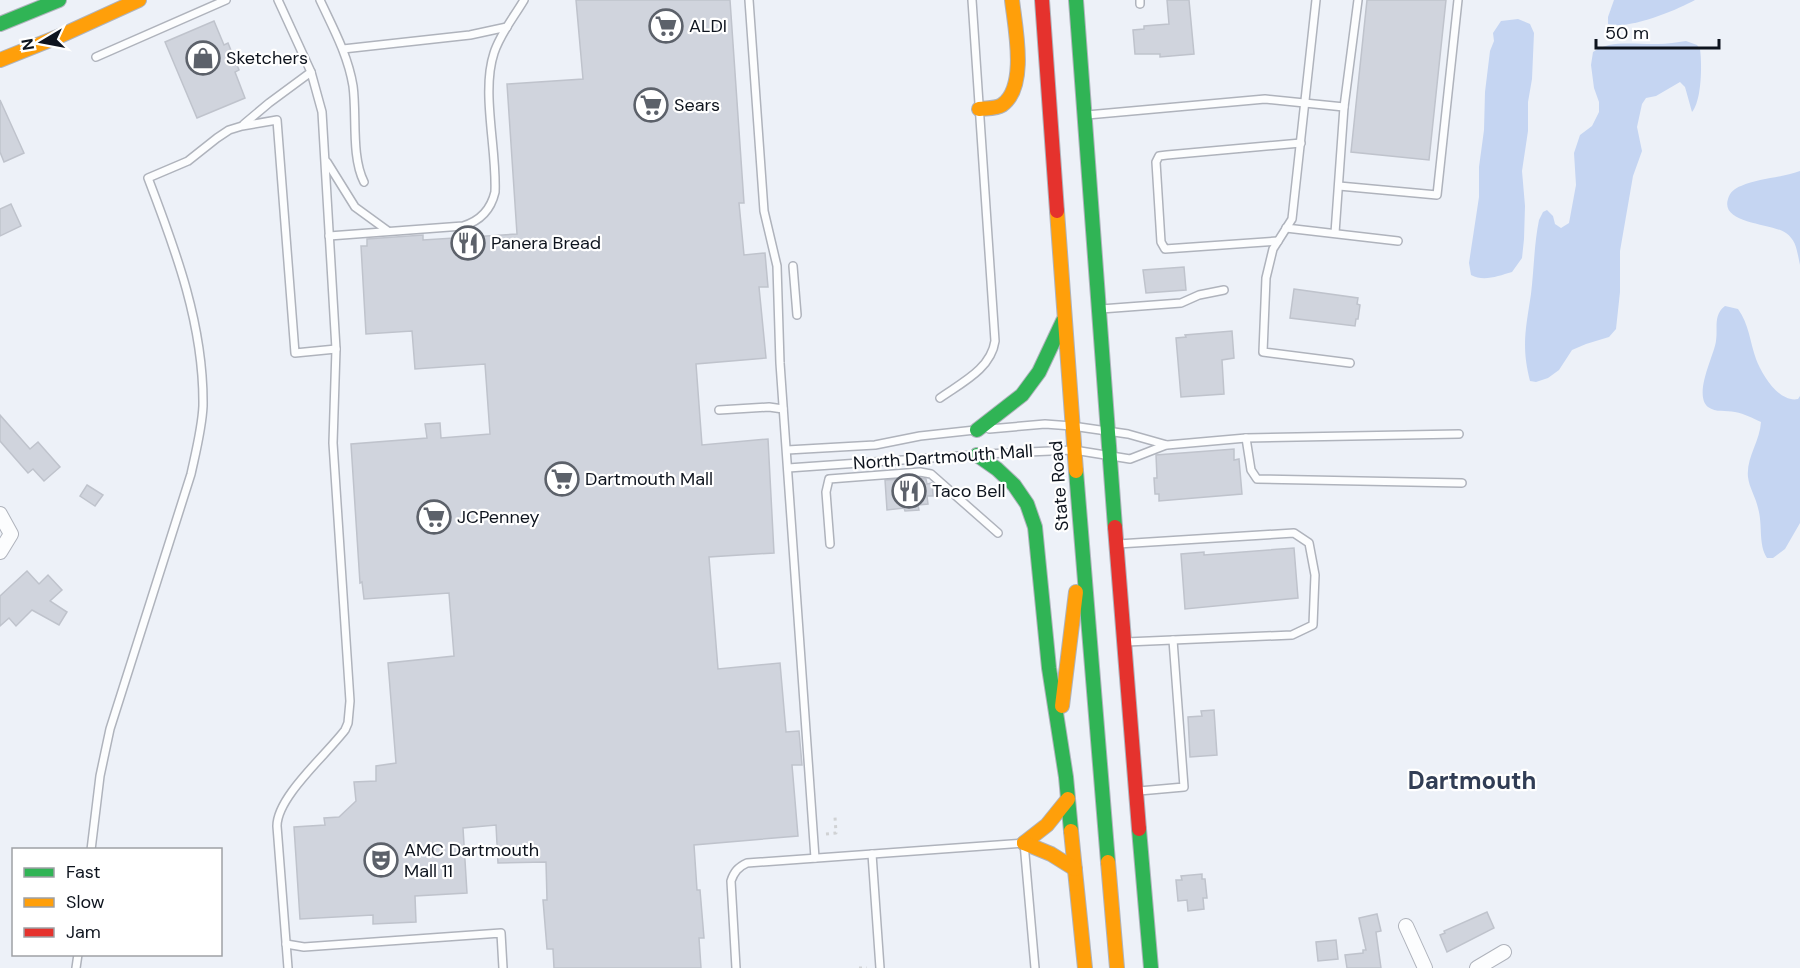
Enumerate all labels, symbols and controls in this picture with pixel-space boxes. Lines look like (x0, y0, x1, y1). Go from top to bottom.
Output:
supermarket icon: ALDI (648, 8, 684, 44)
north arrow (12, 12, 72, 72)
scale bar (1596, 12, 1719, 50)
place label: ALDI (689, 14, 727, 38)
text: 50 m (1605, 21, 1649, 45)
text: N (16, 37, 39, 52)
shop icon: Sketchers (185, 40, 221, 76)
place label: Sketchers (226, 46, 308, 70)
supermarket icon: Sears (633, 87, 669, 123)
place label: Sears (674, 93, 720, 117)
restaurant icon: Panera Bread (450, 225, 486, 261)
place label: Panera Bread (491, 231, 601, 255)
street label: North Dartmouth Mall (852, 439, 1034, 475)
street label: State Road (1044, 440, 1074, 532)
supermarket icon: Dartmouth Mall (544, 461, 580, 497)
place label: Dartmouth Mall (585, 467, 713, 491)
restaurant icon: Taco Bell (891, 473, 927, 509)
place label: Taco Bell (932, 479, 1005, 503)
supermarket icon: JCPenney (416, 499, 452, 535)
place label: JCPenney (457, 505, 540, 529)
district label: Dartmouth (1408, 765, 1536, 796)
place label: AMC Dartmouth Mall 11 (404, 838, 539, 883)
theatre icon: AMC Dartmouth Mall 11 (363, 842, 399, 878)
legend (12, 848, 222, 956)
text: Fast (66, 860, 101, 884)
text: Slow (66, 890, 105, 914)
text: Jam (66, 920, 101, 944)

